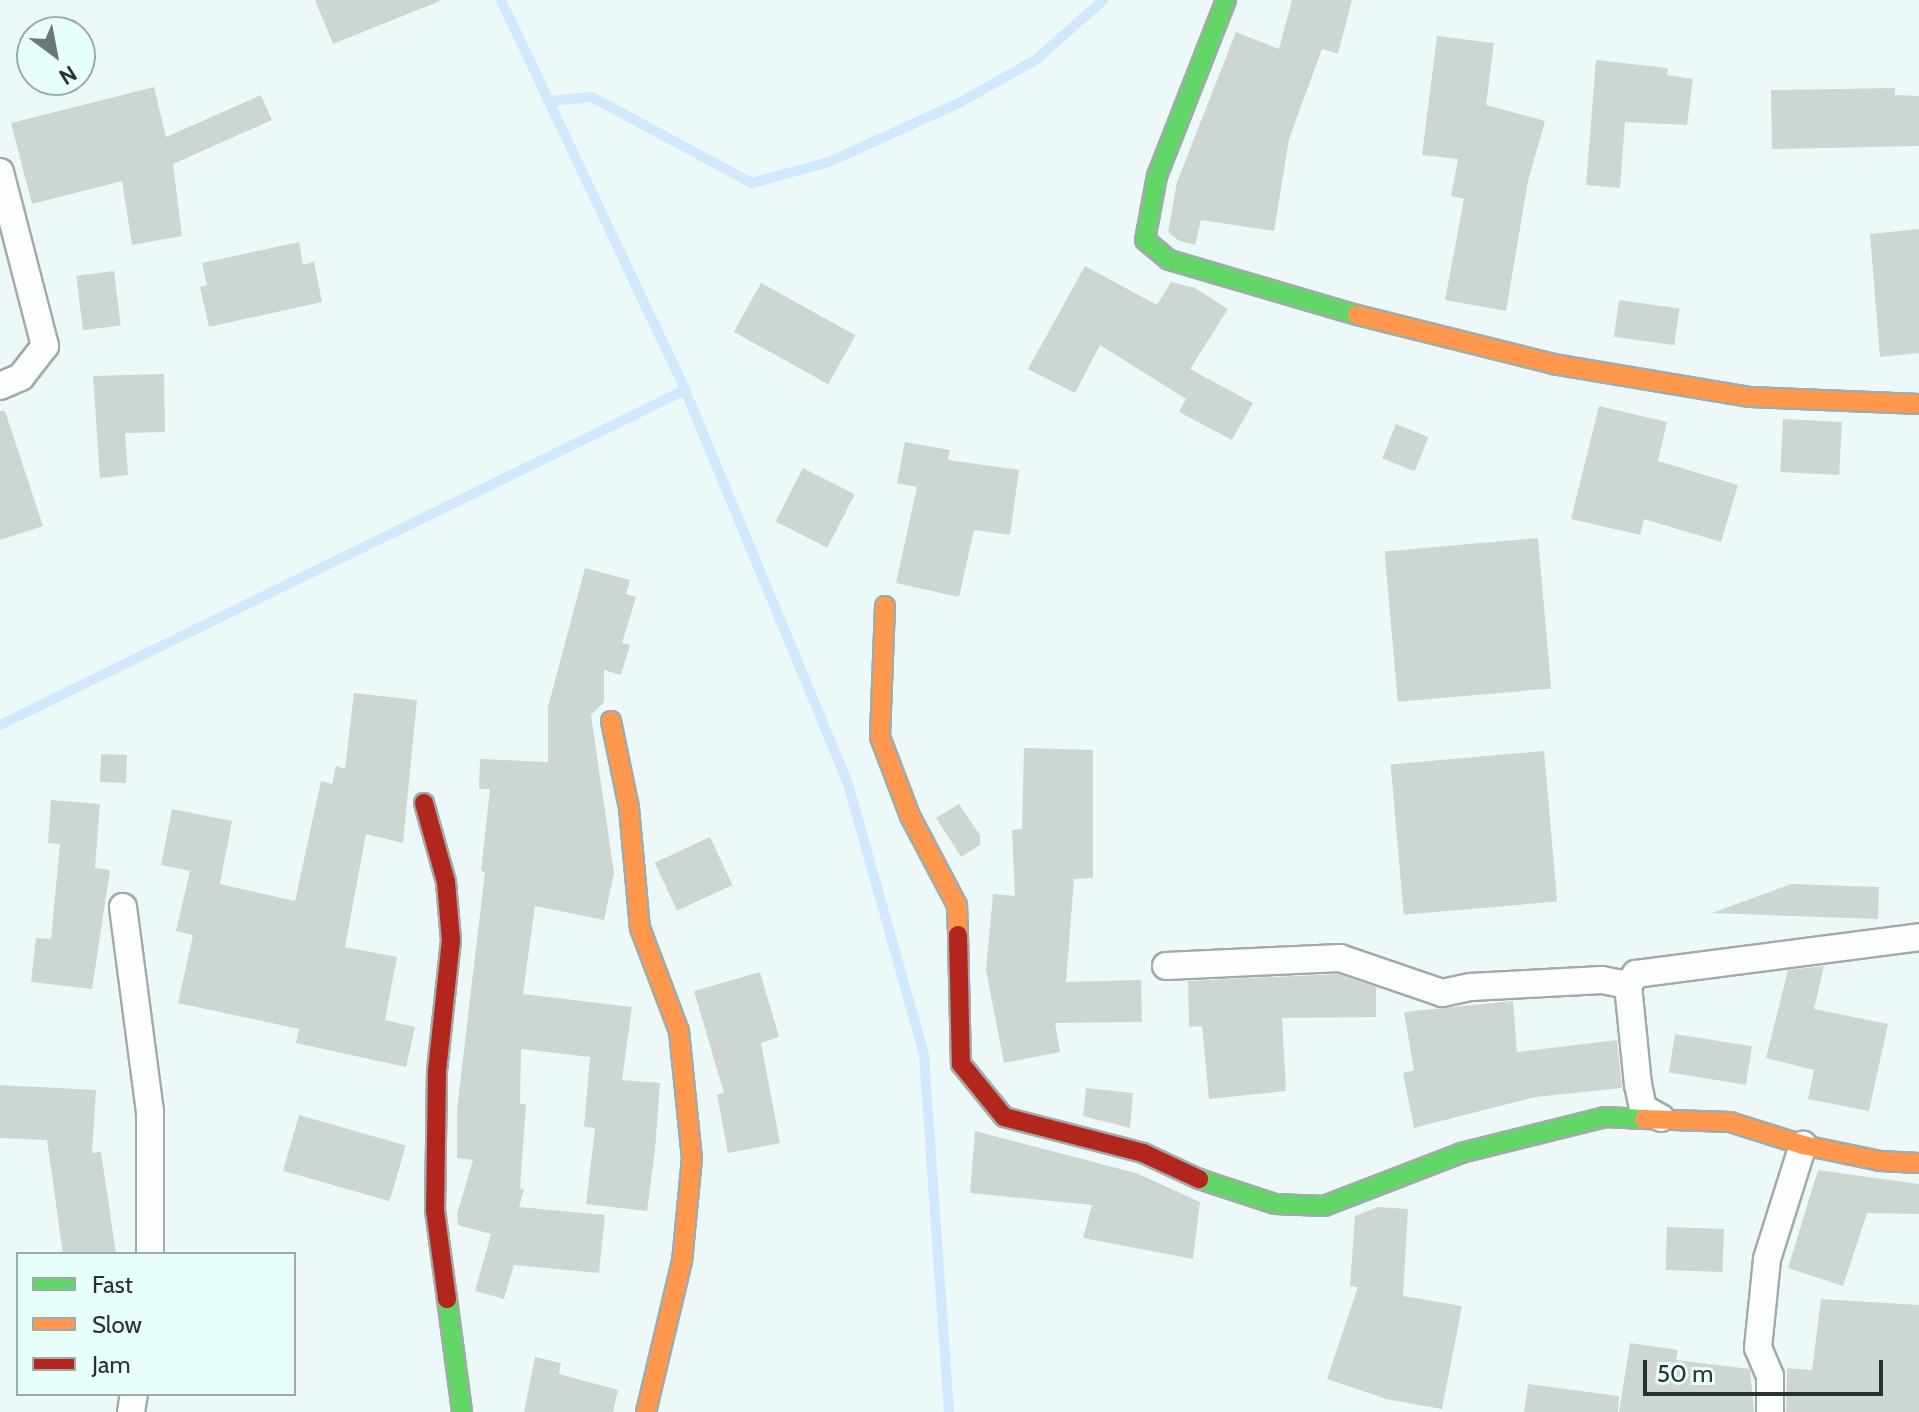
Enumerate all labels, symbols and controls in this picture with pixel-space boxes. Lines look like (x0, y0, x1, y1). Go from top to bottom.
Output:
north arrow (16, 16, 96, 96)
text: N (54, 60, 82, 91)
legend (16, 1252, 296, 1396)
text: Fast (92, 1270, 133, 1299)
text: Slow (92, 1310, 142, 1339)
scale bar (1647, 1344, 1887, 1394)
text: Jam (92, 1350, 130, 1379)
text: 50 m (1657, 1359, 1713, 1388)

